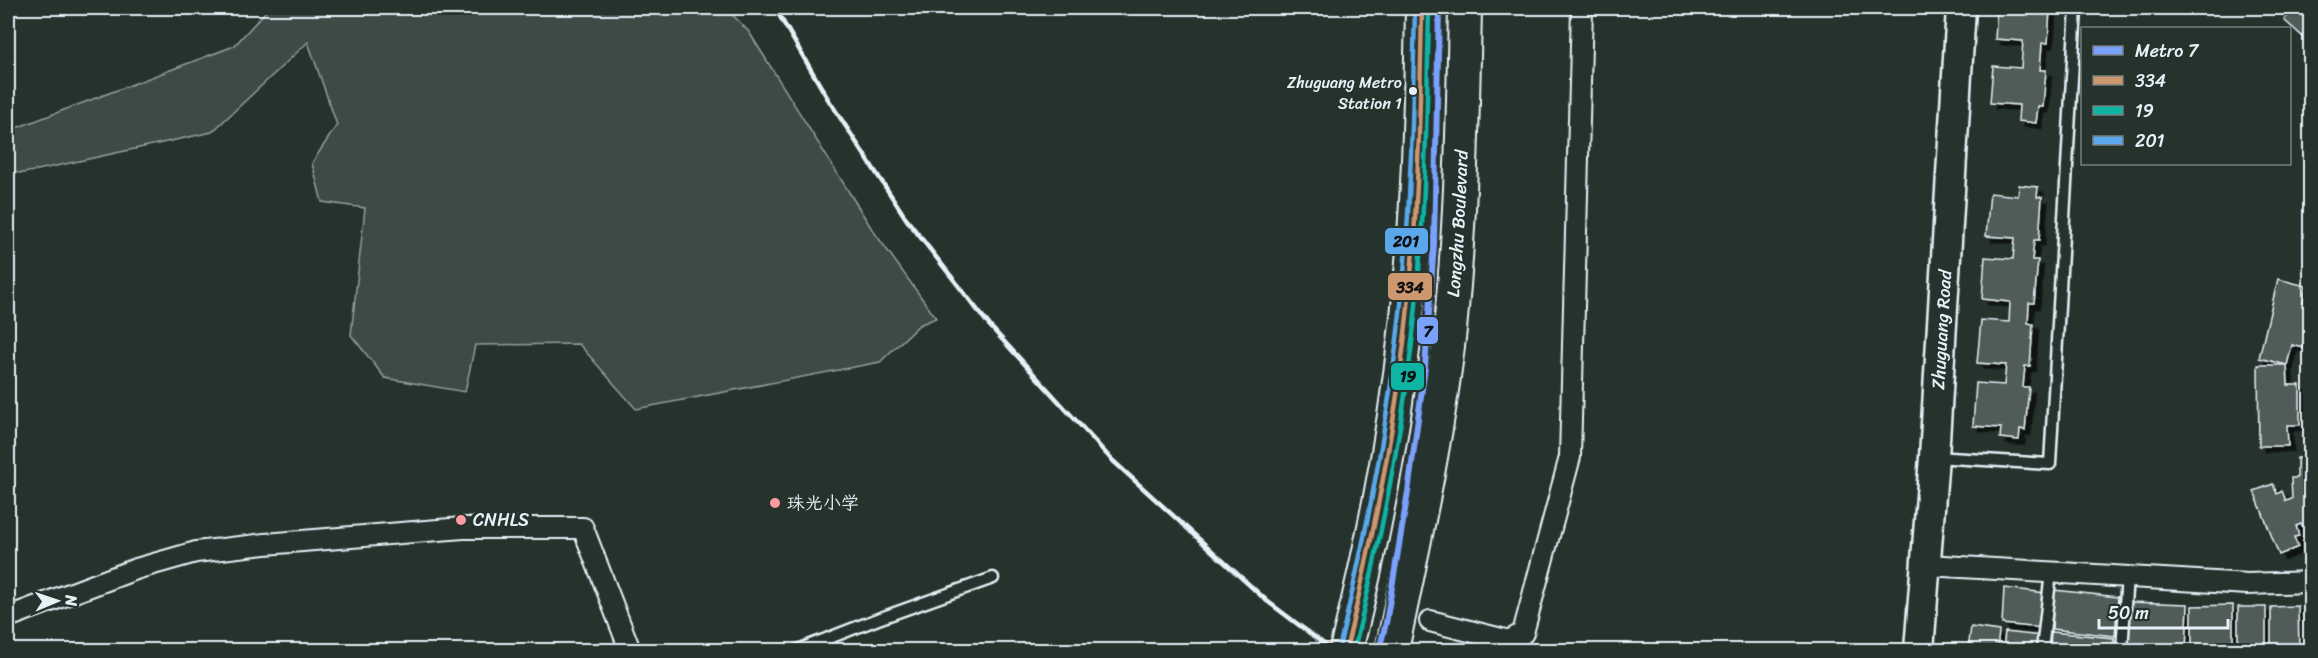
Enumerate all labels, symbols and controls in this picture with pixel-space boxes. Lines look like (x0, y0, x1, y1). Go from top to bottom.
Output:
legend (2081, 27, 2291, 165)
text: Metro 7 (2135, 35, 2200, 67)
text: 334 (2135, 65, 2166, 97)
place label: Zhuguang Metro Station 1 (1287, 68, 1402, 118)
marker: Zhuguang Metro Station 1 (1407, 85, 1419, 97)
text: 19 (2135, 95, 2154, 127)
text: 201 (2135, 125, 2165, 157)
street label: Longzhu Boulevard (1437, 148, 1478, 298)
line badge: 201 (1384, 227, 1429, 255)
text: 201 (1392, 227, 1419, 256)
street label: Zhuguang Road (1922, 268, 1961, 391)
line badge: 334 (1387, 272, 1433, 301)
text: 334 (1395, 273, 1424, 302)
line badge: 7 (1416, 316, 1439, 345)
text: 7 (1423, 317, 1434, 346)
line badge: 19 (1390, 362, 1425, 391)
text: 19 (1400, 362, 1417, 391)
place label: 珠光小学 (787, 487, 859, 519)
marker: 珠光小学 (768, 496, 782, 510)
place label: CNHLS (473, 504, 529, 536)
marker: CNHLS (454, 513, 468, 527)
north arrow (27, 571, 87, 631)
scale bar (2099, 592, 2228, 630)
text: N (57, 593, 86, 607)
text: 50 m (2108, 597, 2149, 629)

